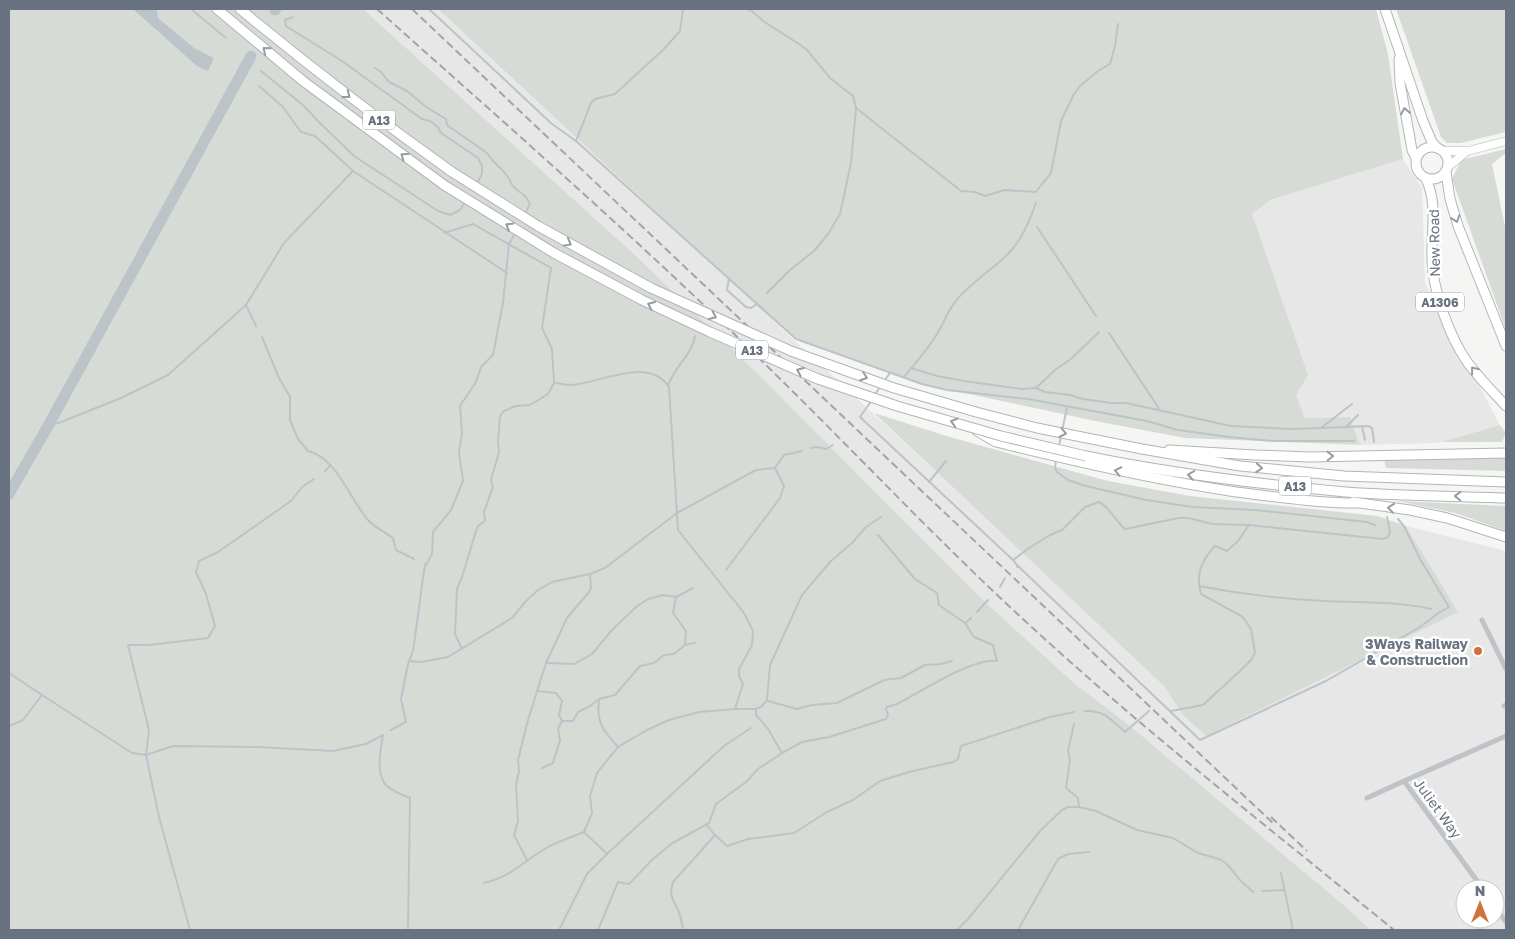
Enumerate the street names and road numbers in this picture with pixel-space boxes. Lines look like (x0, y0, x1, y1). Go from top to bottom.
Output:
road number: A13 (363, 110, 395, 130)
street label: New Road (1425, 209, 1443, 277)
road number: A1306 (1416, 292, 1464, 312)
road number: A13 (736, 340, 768, 360)
road number: A13 (1279, 476, 1311, 496)
street label: Juliet Way (1411, 775, 1466, 841)

